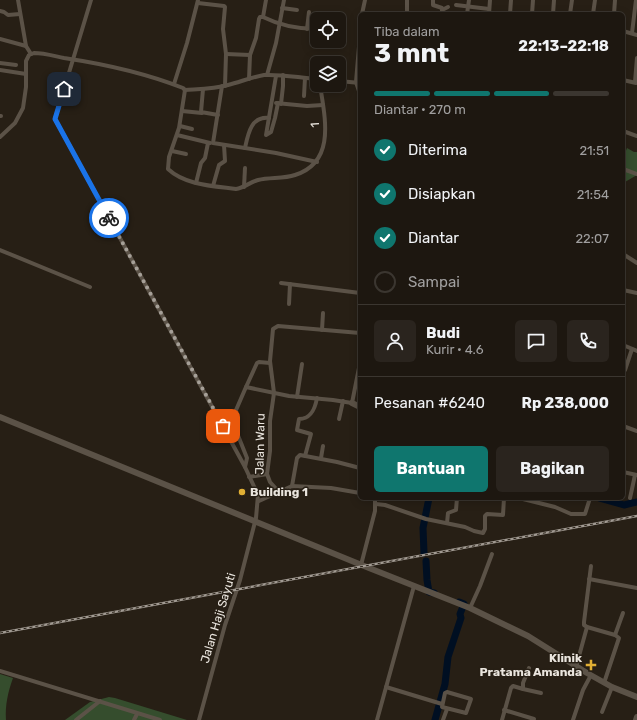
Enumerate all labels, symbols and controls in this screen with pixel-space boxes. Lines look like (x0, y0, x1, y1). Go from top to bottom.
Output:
map controls (310, 12, 346, 92)
button: locate (310, 12, 346, 48)
text: Tiba dalam (374, 24, 440, 39)
text: 22:13–22:18 (518, 37, 609, 55)
text: 3 mnt (374, 38, 449, 69)
button: layers (310, 56, 346, 92)
pin (47, 72, 81, 106)
icon: home (53, 78, 75, 100)
text: Diantar · 270 m (374, 102, 466, 117)
street label: 1 (308, 122, 322, 128)
icon: check (374, 139, 396, 161)
text: Diterima (408, 141, 467, 159)
text: 21:51 (579, 143, 609, 158)
icon: check (374, 183, 396, 205)
text: Disiapkan (408, 185, 475, 203)
text: 21:54 (577, 187, 609, 202)
courier (89, 198, 129, 238)
icon: bike (98, 207, 120, 229)
icon: check (374, 227, 396, 249)
text: Diantar (408, 229, 459, 247)
text: 22:07 (575, 231, 609, 246)
text: Sampai (408, 273, 460, 291)
button: person (374, 320, 416, 362)
button: chat (515, 320, 557, 362)
button: phone (567, 320, 609, 362)
text: Budi (426, 324, 460, 342)
text: Kurir · 4.6 (426, 342, 484, 357)
text: Pesanan #6240 (374, 394, 485, 412)
text: Rp 238,000 (522, 394, 609, 412)
pin (206, 409, 240, 443)
street label: Jalan Waru (252, 413, 268, 475)
icon: bag (212, 415, 234, 437)
button: Bantuan (374, 446, 488, 492)
button: Bagikan (496, 446, 609, 492)
place label: Building 1 (250, 485, 308, 499)
marker: Building 1 (237, 487, 247, 497)
street label: Jalan Haji Sayuti (198, 571, 238, 665)
place label: Klinik Pratama Amanda (479, 651, 582, 679)
marker: Klinik Pratama Amanda (585, 659, 597, 671)

